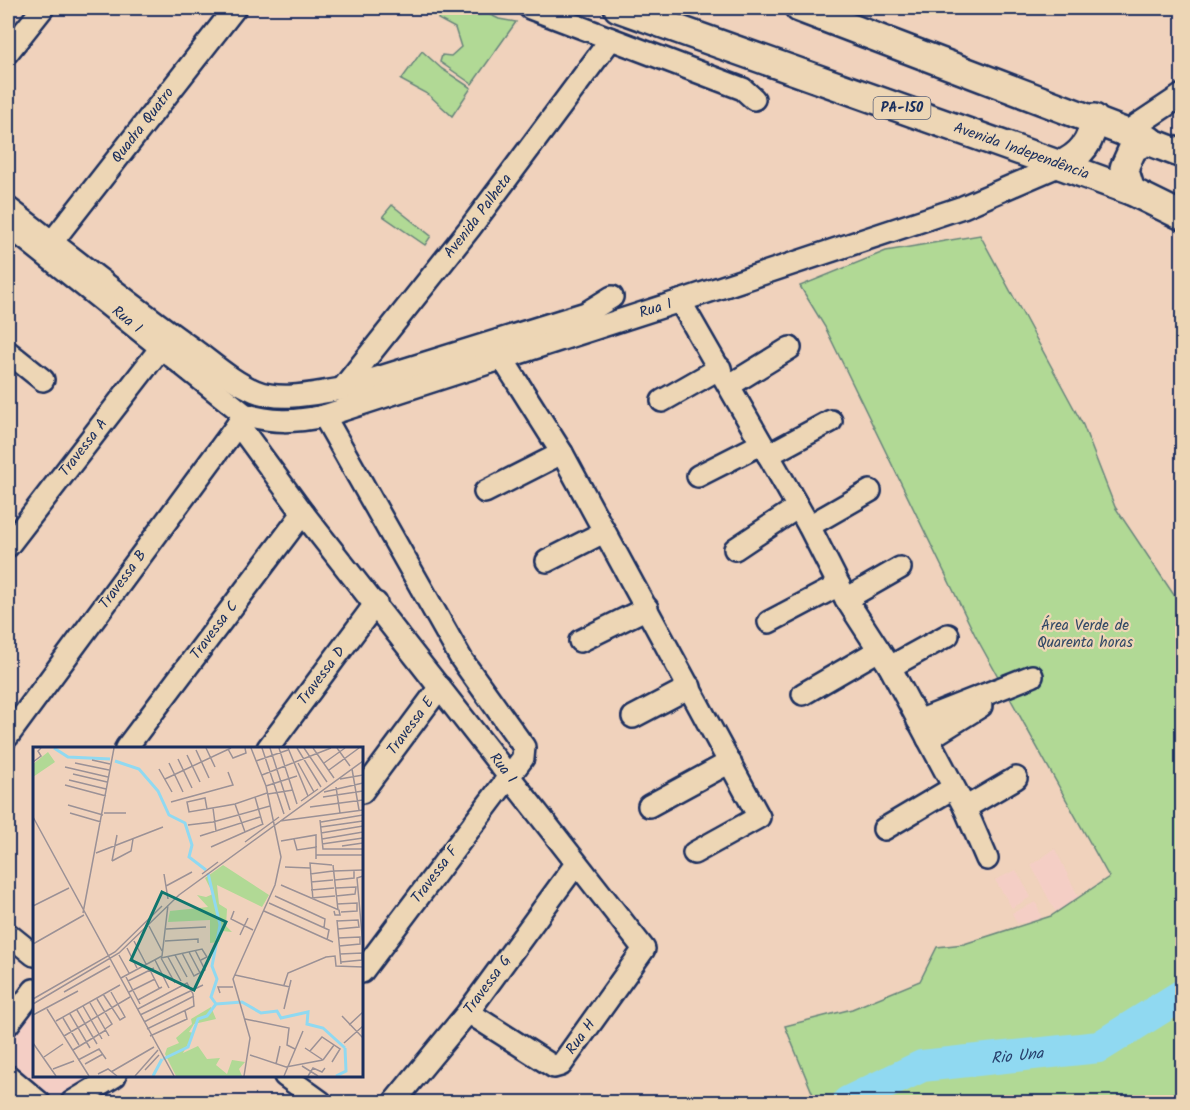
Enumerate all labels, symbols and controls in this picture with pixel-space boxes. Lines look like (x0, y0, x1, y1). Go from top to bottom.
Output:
street label: Quadra Quatro (106, 82, 181, 169)
road number: PA-150 (874, 97, 930, 119)
street label: Avenida Independência (950, 116, 1093, 187)
street label: Avenida Palheta (438, 169, 518, 264)
street label: Rua I (636, 292, 676, 325)
street label: Rua I (106, 300, 148, 340)
street label: Travessa A (53, 414, 114, 482)
street label: Travessa B (93, 545, 153, 615)
street label: Travessa C (184, 596, 244, 665)
park label: Área Verde de Quarenta horas (1037, 614, 1133, 655)
street label: Travessa D (292, 641, 352, 711)
street label: Travessa E (381, 691, 441, 761)
inset map (33, 747, 363, 1077)
street label: Rua I (483, 748, 523, 789)
street label: Travessa F (405, 840, 465, 909)
street label: Travessa G (458, 950, 518, 1020)
street label: Rua H (560, 1014, 602, 1060)
water label: Rio Una (990, 1040, 1046, 1071)

